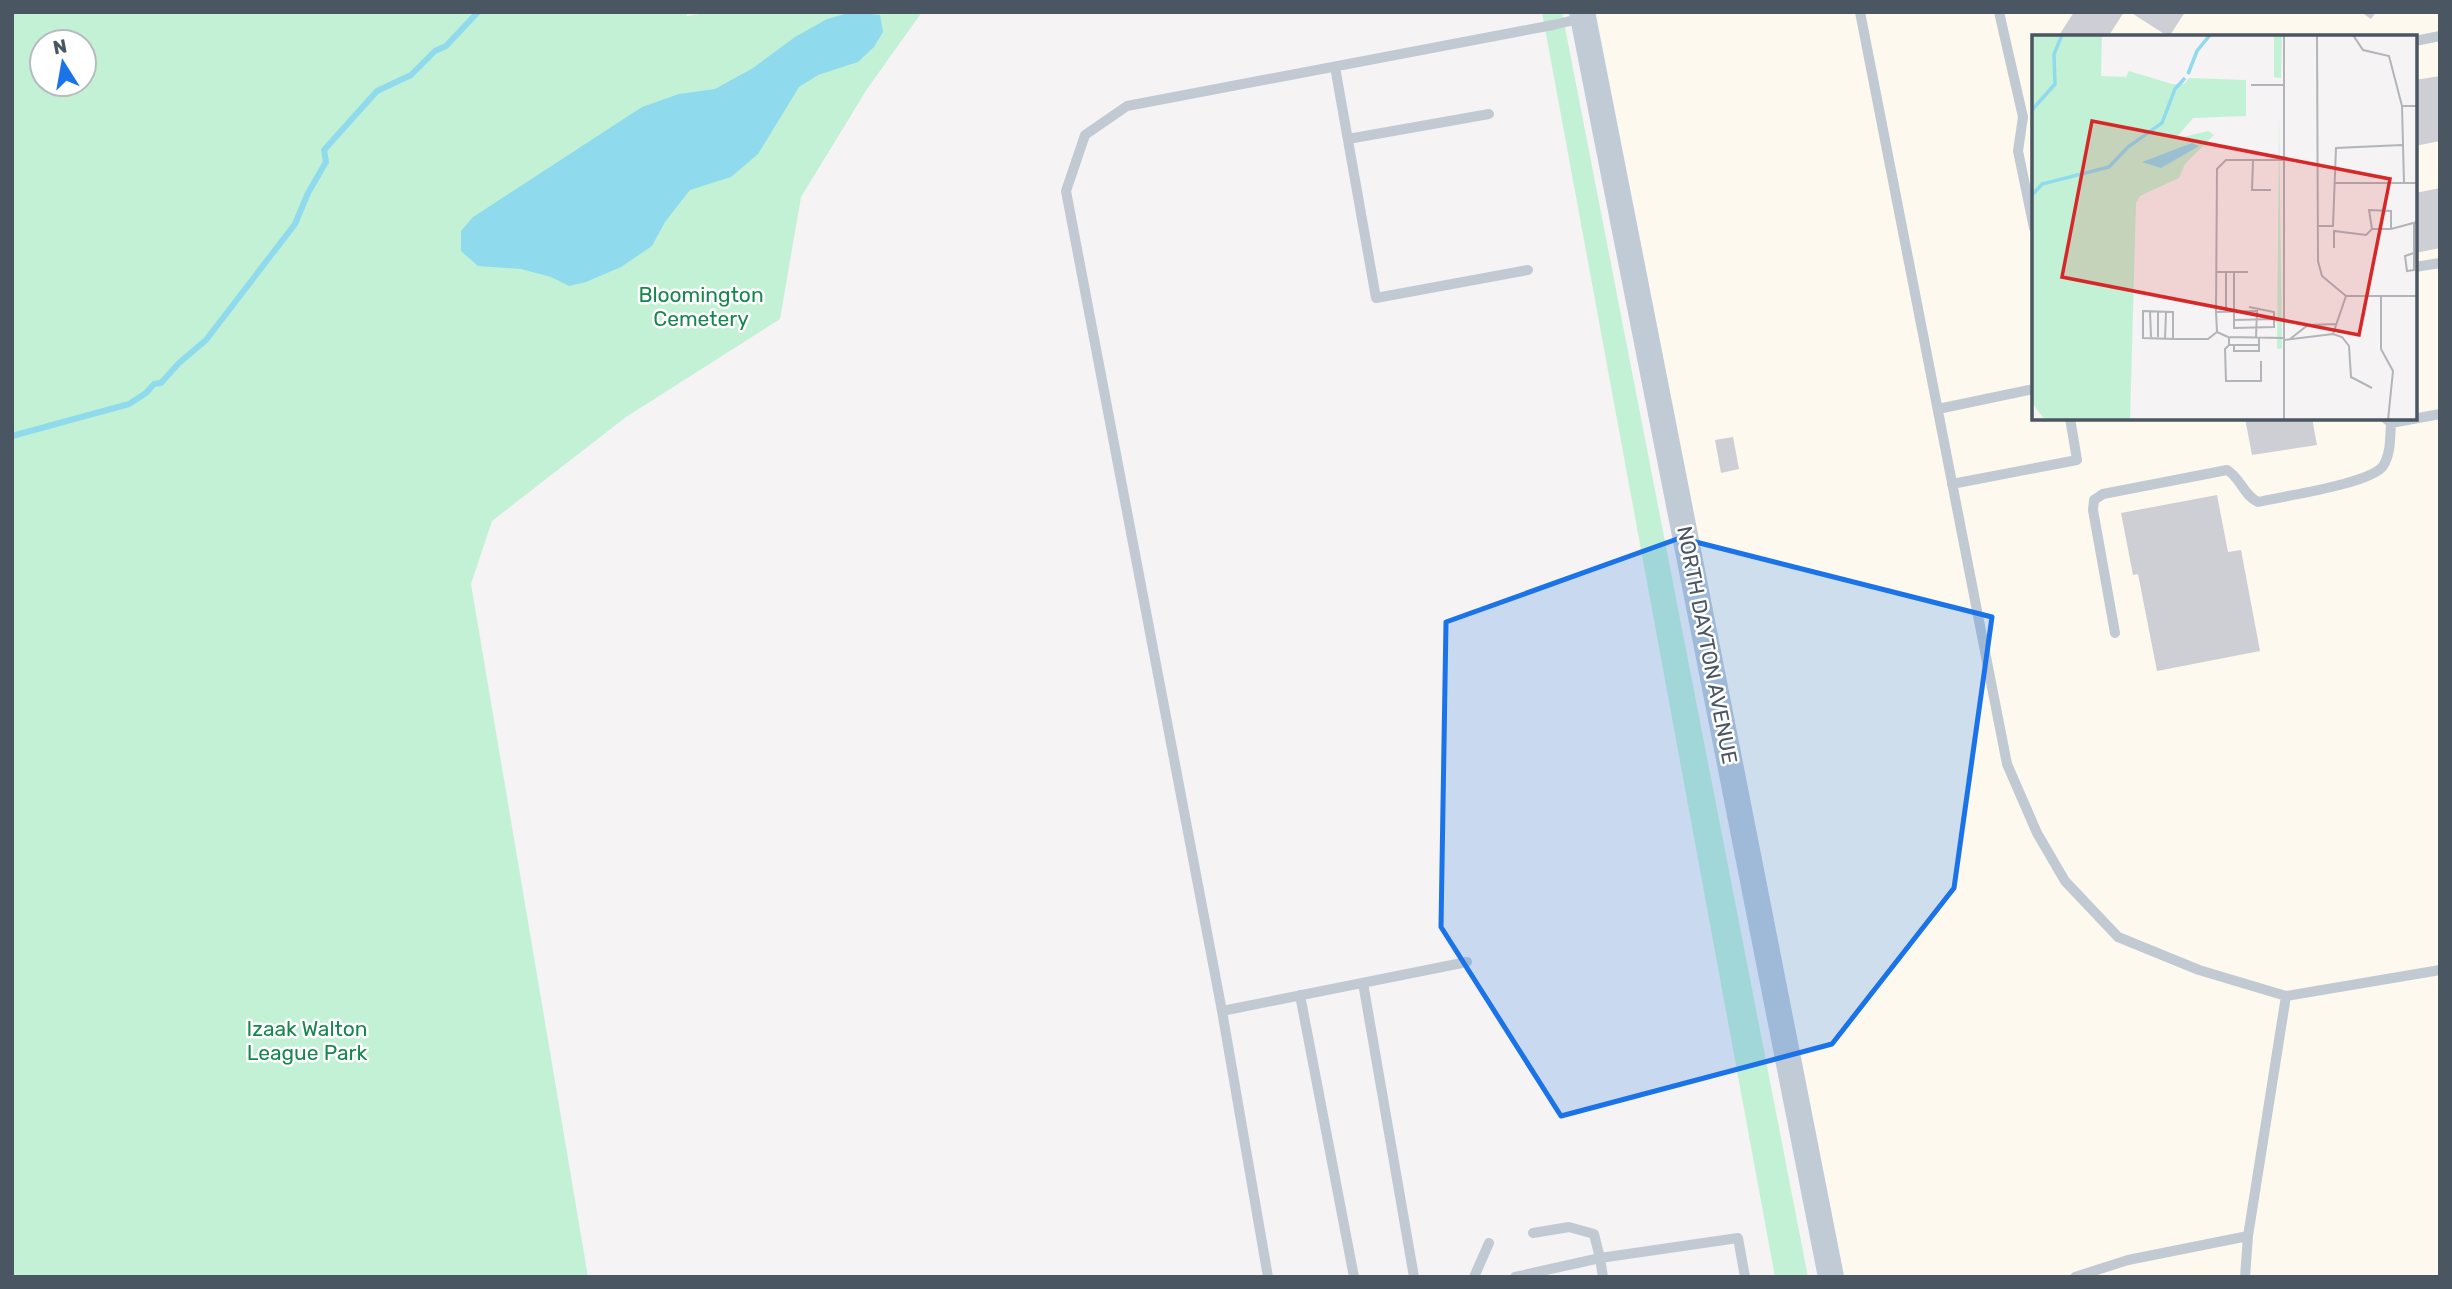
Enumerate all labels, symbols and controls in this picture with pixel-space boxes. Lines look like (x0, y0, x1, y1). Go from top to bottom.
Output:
north arrow (28, 28, 98, 98)
text: N (51, 34, 69, 59)
inset map (2032, 35, 2417, 420)
park label: Bloomington Cemetery (638, 282, 764, 331)
street label: NORTH DAYTON AVENUE (1672, 524, 1743, 766)
park label: Izaak Walton League Park (246, 1016, 368, 1065)

